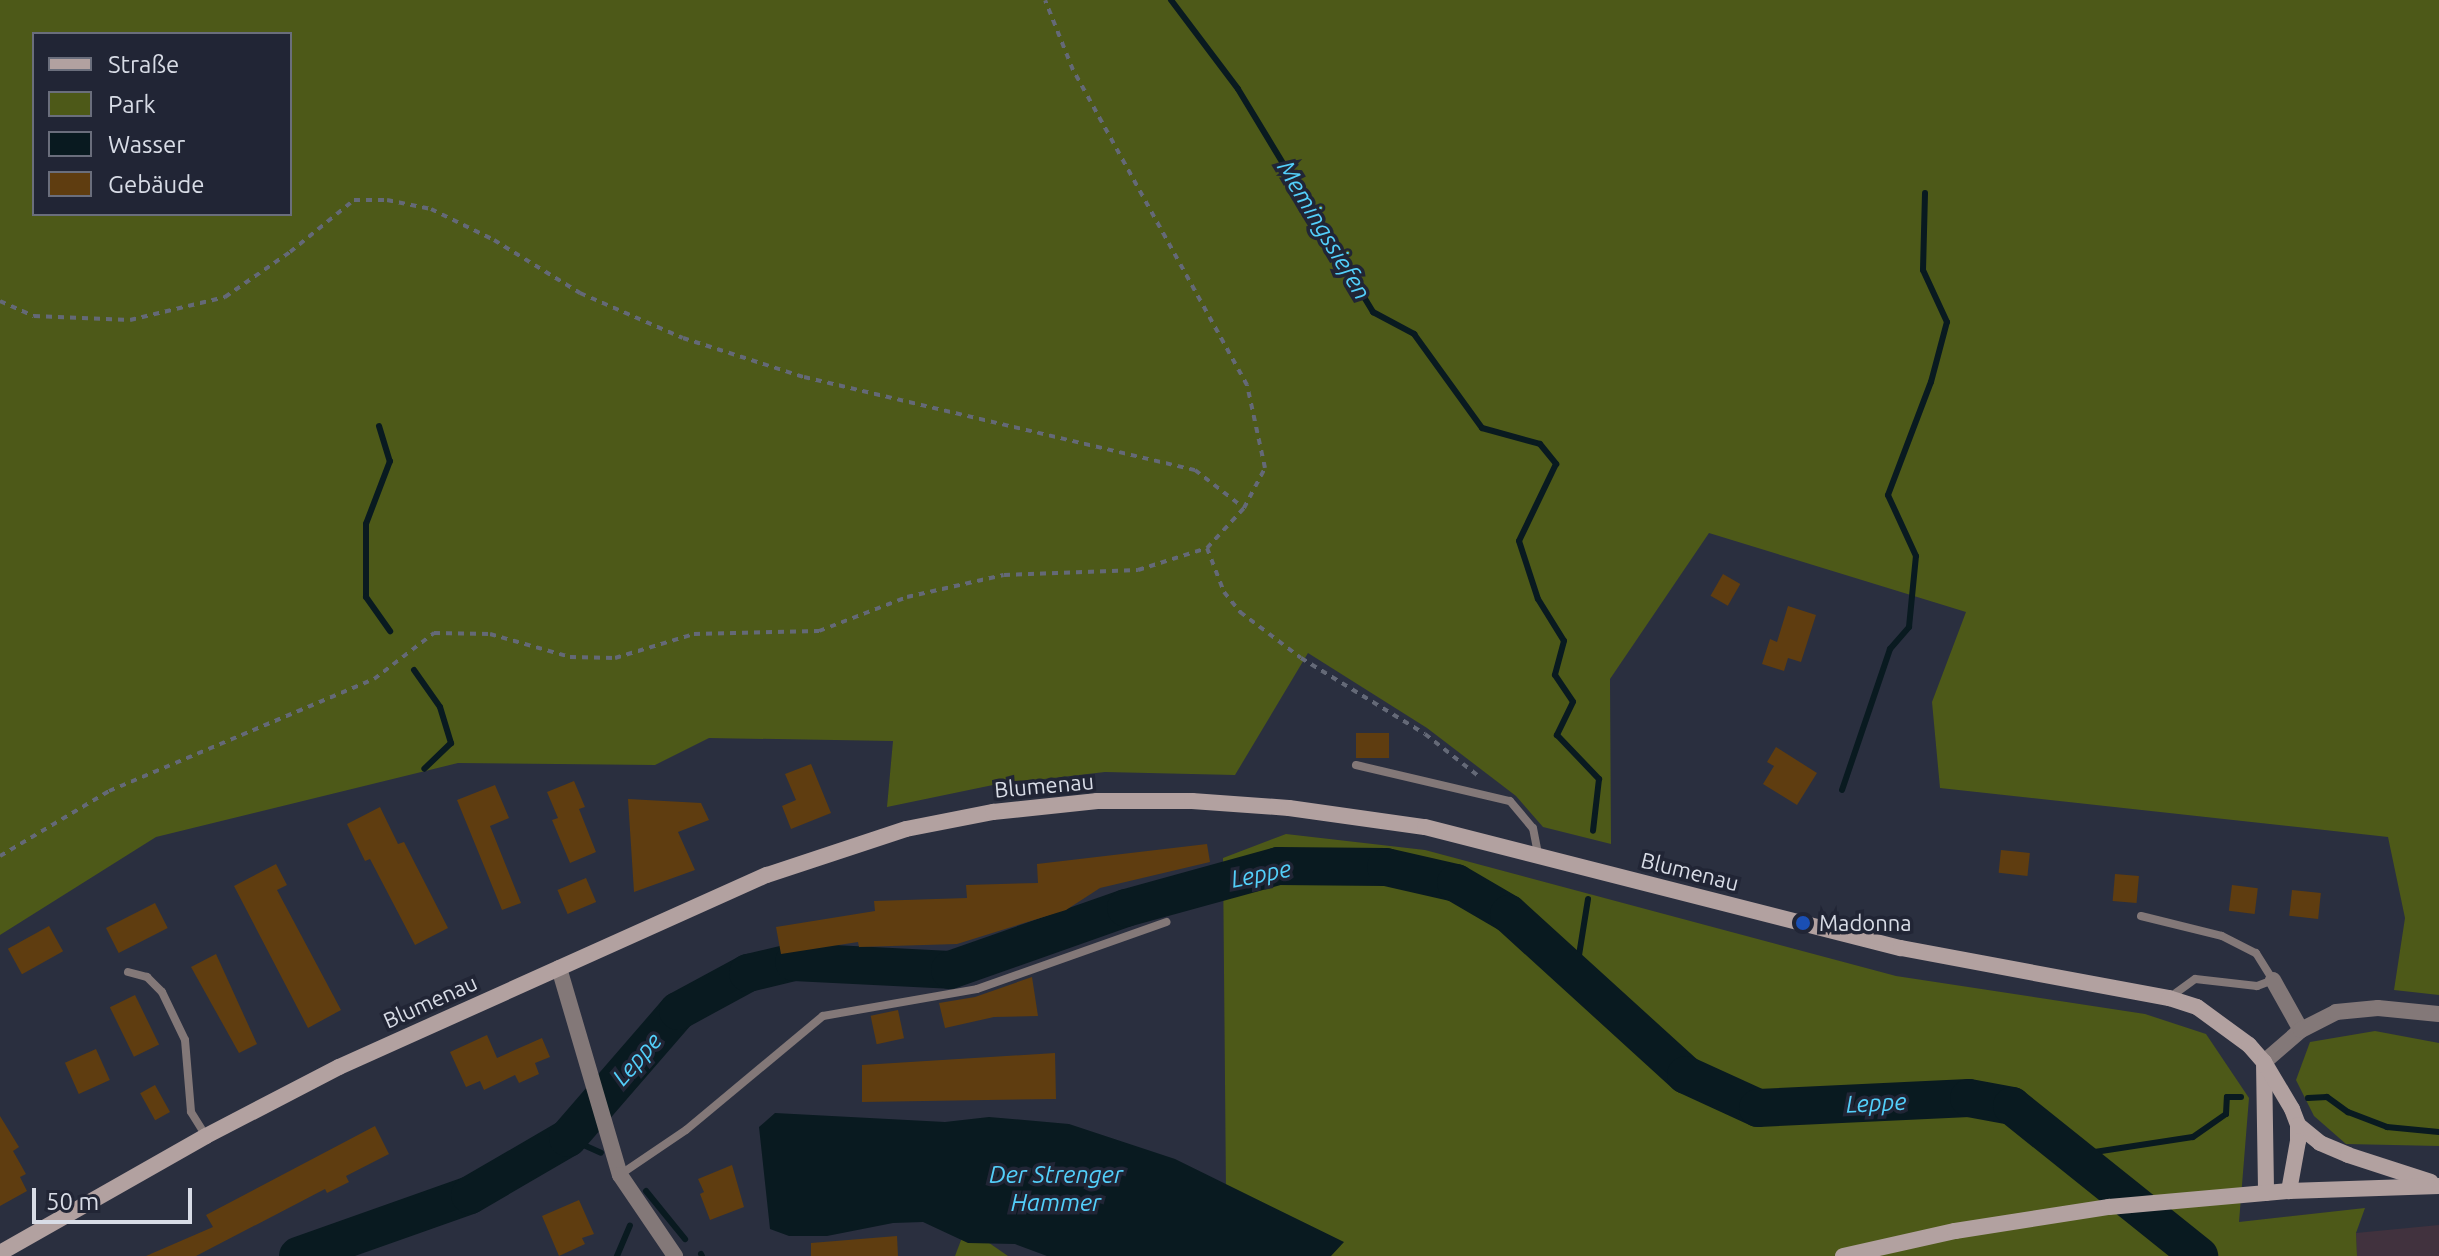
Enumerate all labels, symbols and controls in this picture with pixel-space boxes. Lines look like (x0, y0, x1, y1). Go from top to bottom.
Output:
legend (32, 32, 292, 216)
text: Straße (108, 51, 179, 78)
text: Park (108, 91, 156, 118)
text: Wasser (108, 131, 185, 158)
water label: Memingssiefen (1271, 155, 1377, 305)
text: Gebäude (108, 171, 205, 198)
street label: Blumenau (993, 767, 1095, 803)
street label: Blumenau (1638, 846, 1742, 896)
water label: Leppe (1228, 854, 1294, 894)
place label: Madonna (1819, 910, 1912, 936)
marker: Madonna (1794, 914, 1812, 932)
street label: Blumenau (379, 969, 481, 1033)
water label: Leppe (606, 1027, 668, 1091)
water label: Leppe (1845, 1087, 1907, 1119)
water label: Der Strenger Hammer (989, 1161, 1123, 1217)
scale bar (36, 1172, 196, 1222)
text: 50 m (46, 1188, 99, 1215)

